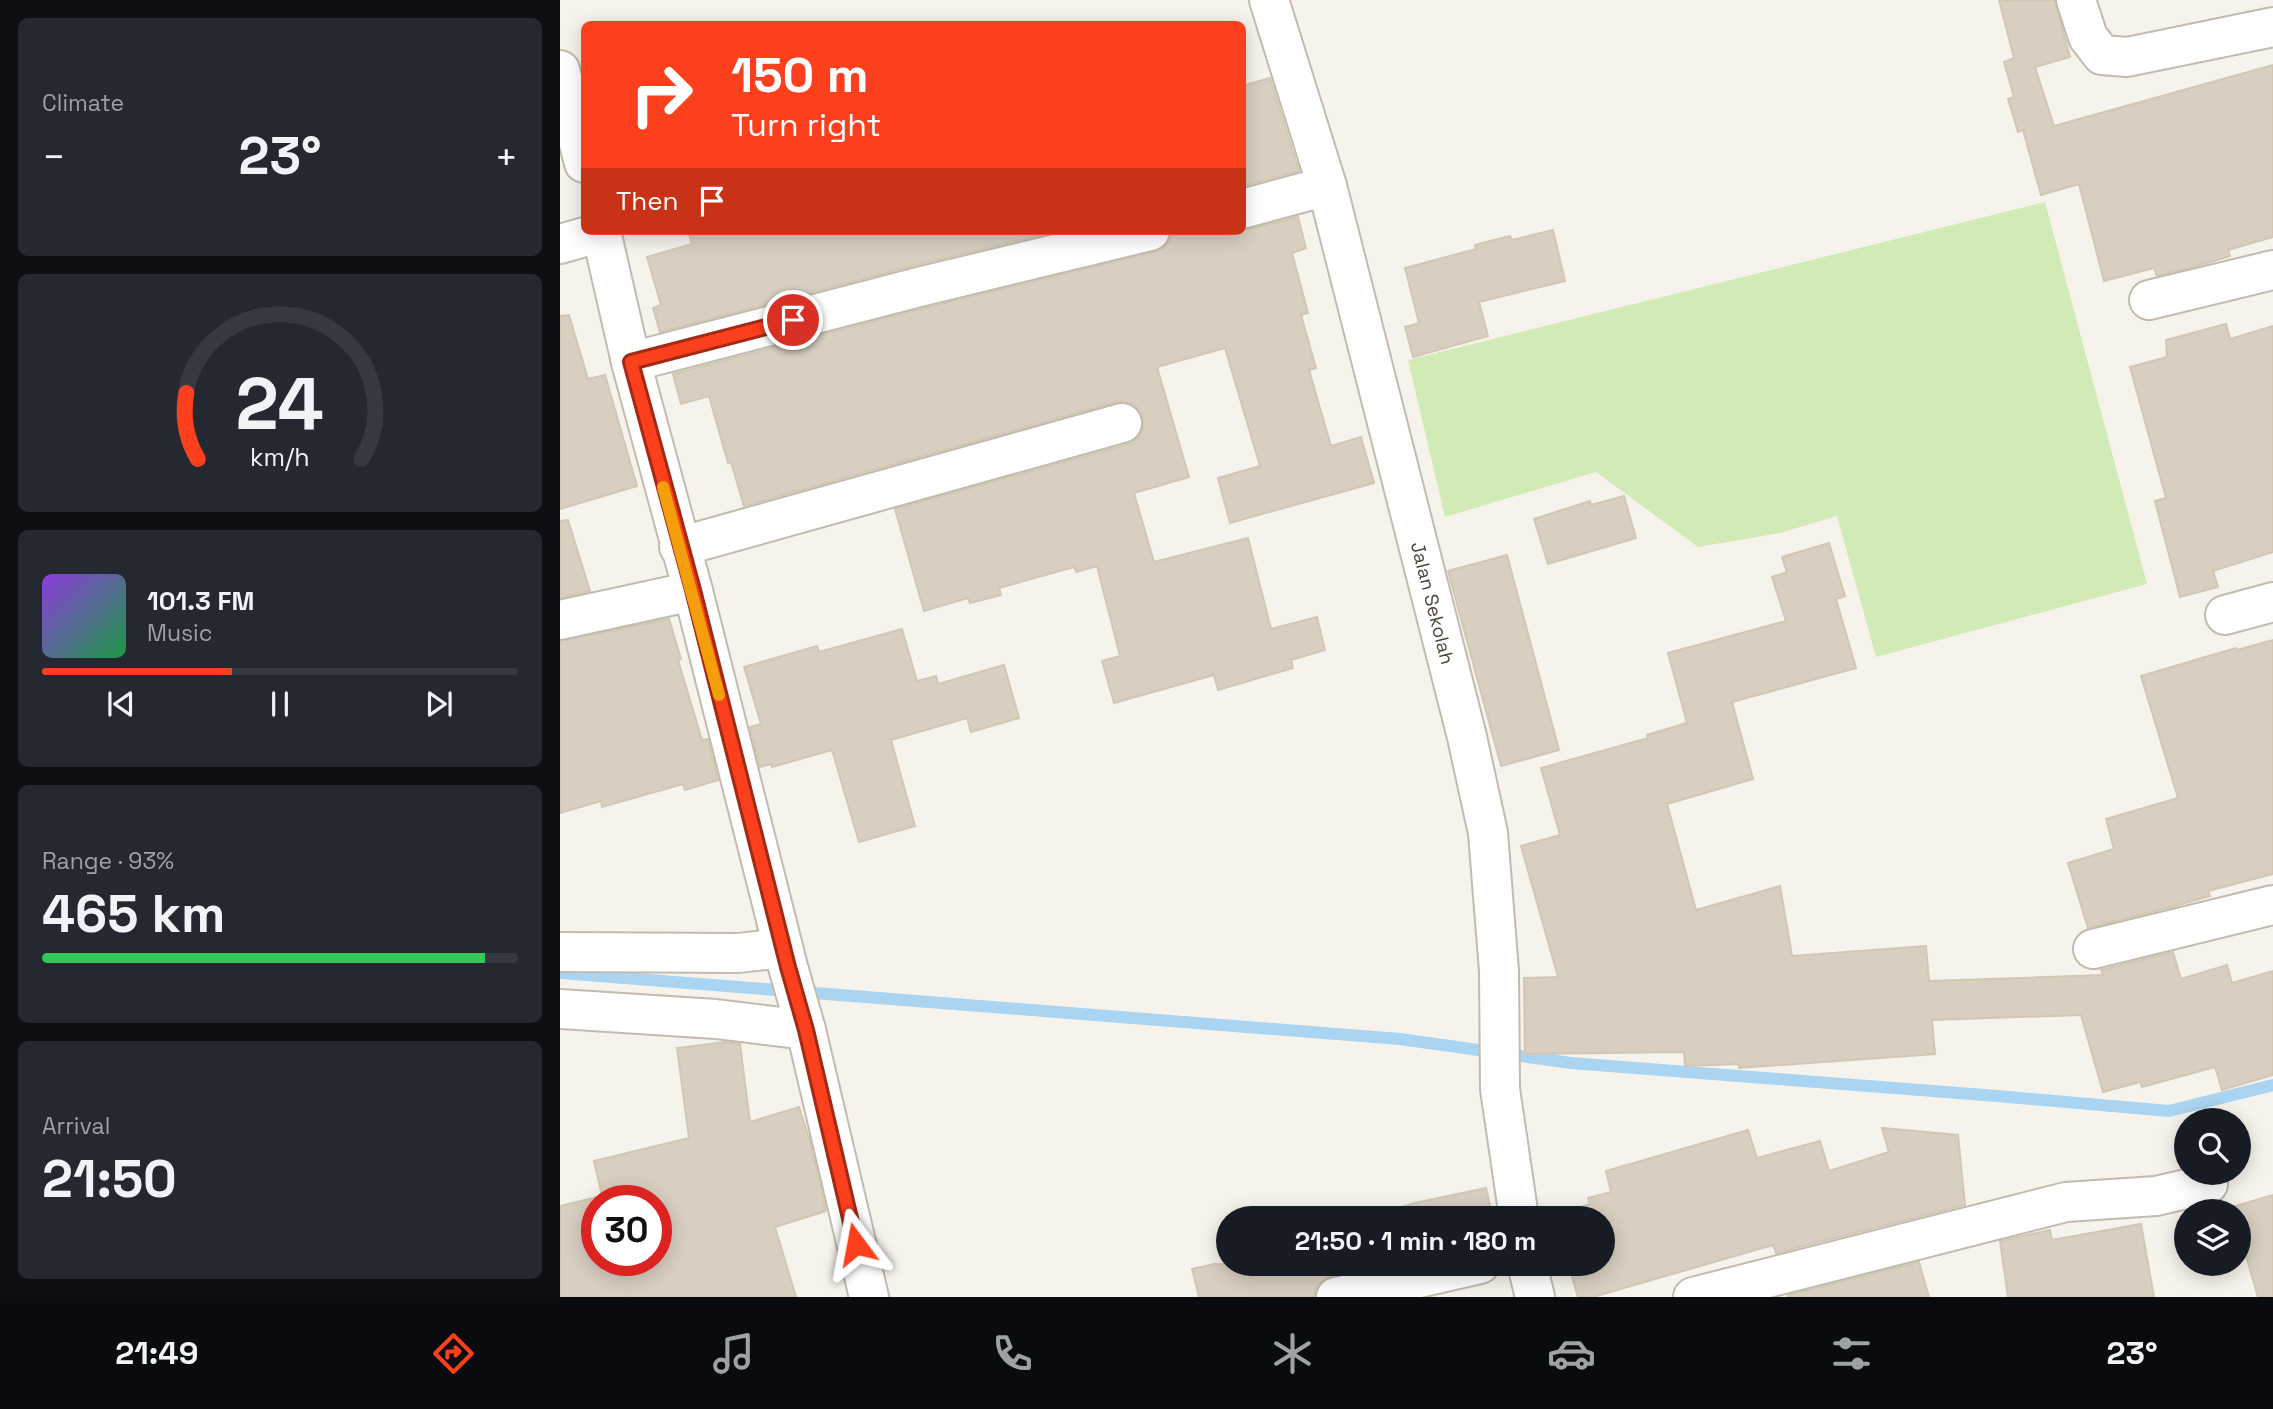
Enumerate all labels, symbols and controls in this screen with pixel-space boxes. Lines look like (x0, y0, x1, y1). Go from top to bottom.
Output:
text: 150 m (731, 44, 869, 106)
icon: right (616, 49, 707, 140)
text: Climate (42, 88, 124, 118)
text: Turn right (731, 105, 881, 145)
text: 23° (239, 123, 322, 189)
text: − (42, 133, 66, 181)
text: + (494, 133, 518, 181)
icon: arrive (693, 182, 731, 220)
text: Then (616, 184, 679, 218)
pin (763, 290, 823, 350)
icon: arrive (774, 301, 812, 339)
text: 24 (236, 357, 324, 450)
text: km/h (250, 440, 310, 472)
street label: Jalan Sekolah (1405, 539, 1460, 667)
text: 101.3 FM (147, 584, 254, 618)
text: Music (147, 618, 212, 648)
icon: previous (102, 685, 140, 723)
icon: pause (261, 685, 299, 723)
icon: next (420, 685, 458, 723)
text: Range · 93% (42, 846, 174, 876)
text: 465 km (42, 881, 225, 947)
map controls (2174, 1108, 2251, 1276)
button: search (2174, 1108, 2251, 1185)
text: Arrival (42, 1111, 110, 1141)
text: 21:50 (42, 1146, 177, 1212)
speed limit sign: 30 (581, 1185, 672, 1276)
button: layers (2174, 1199, 2251, 1276)
position arrow (819, 1207, 893, 1281)
text: 21:50 · 1 min · 180 m (1295, 1224, 1536, 1258)
icon: directions (429, 1329, 478, 1378)
icon: music (709, 1329, 758, 1378)
icon: phone (988, 1329, 1037, 1378)
icon: climate (1268, 1329, 1317, 1378)
icon: car (1547, 1329, 1596, 1378)
icon: filters (1827, 1329, 1876, 1378)
text: 21:49 (115, 1333, 198, 1373)
text: 23° (2107, 1333, 2158, 1373)

